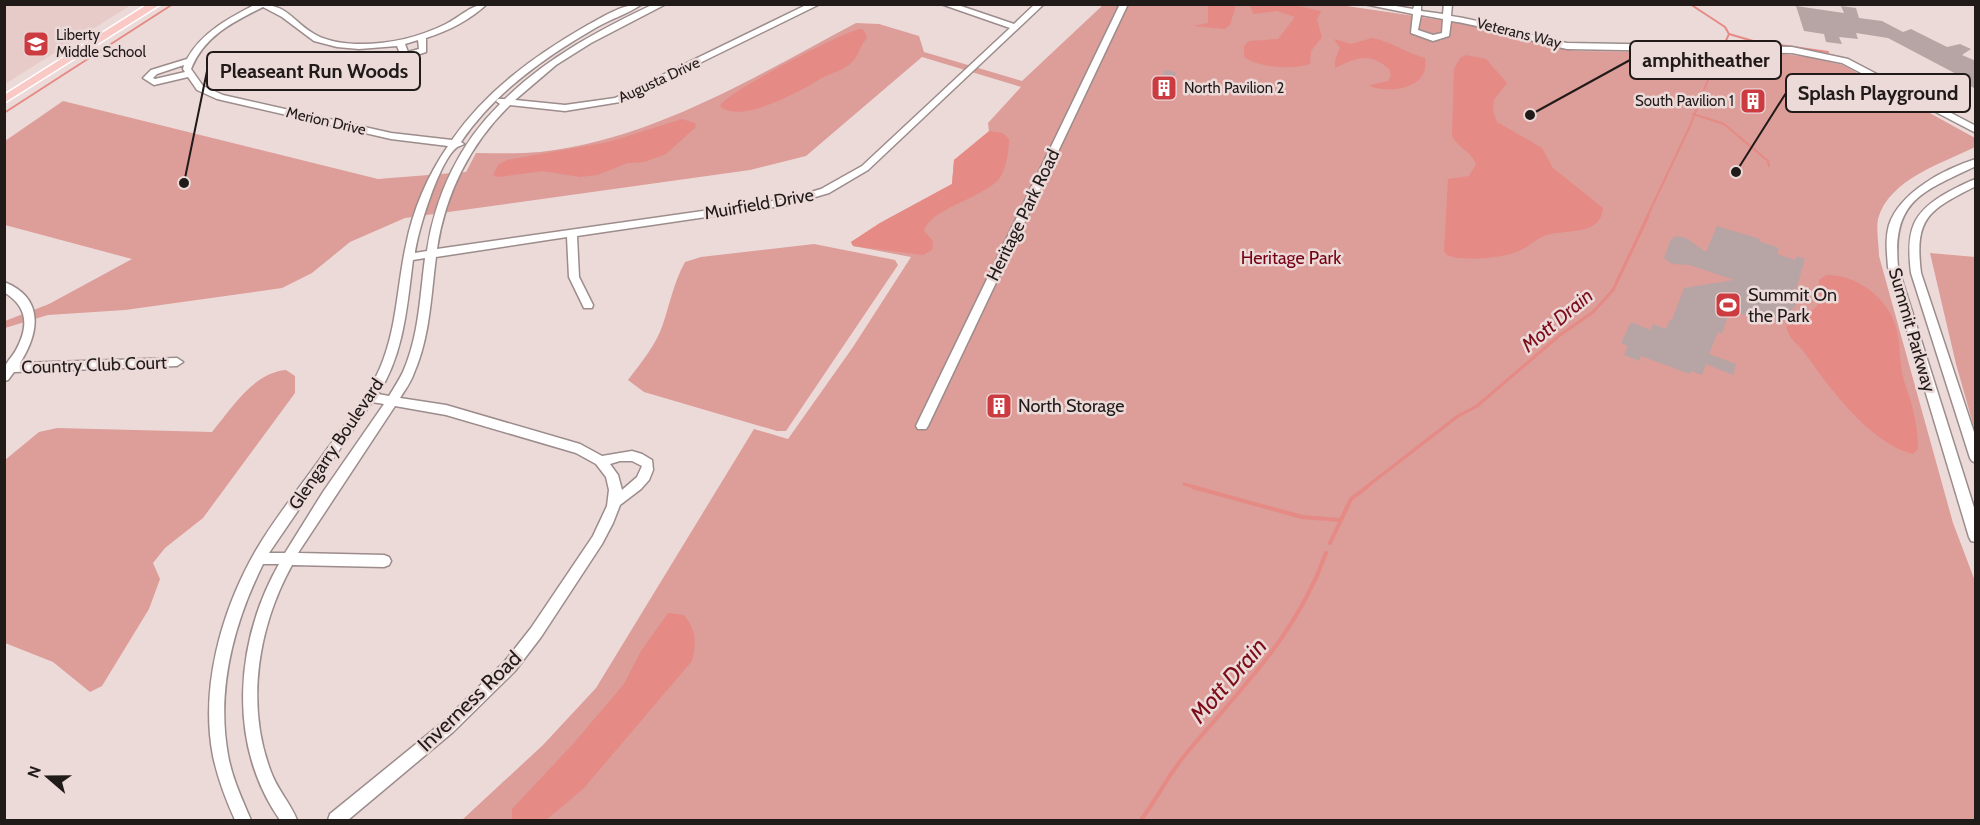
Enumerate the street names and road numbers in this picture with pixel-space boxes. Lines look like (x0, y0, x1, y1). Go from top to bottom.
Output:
street label: Veterans Way (1475, 14, 1564, 52)
street label: Augusta Drive (615, 53, 703, 107)
street label: Merion Drive (284, 103, 368, 139)
street label: Heritage Park Road (982, 146, 1064, 284)
street label: Muirfield Drive (702, 184, 816, 224)
street label: Summit Parkway (1884, 265, 1940, 395)
street label: Country Club Court (21, 351, 167, 379)
street label: Glengarry Boulevard (284, 374, 388, 514)
street label: Inverness Road (412, 645, 526, 757)

